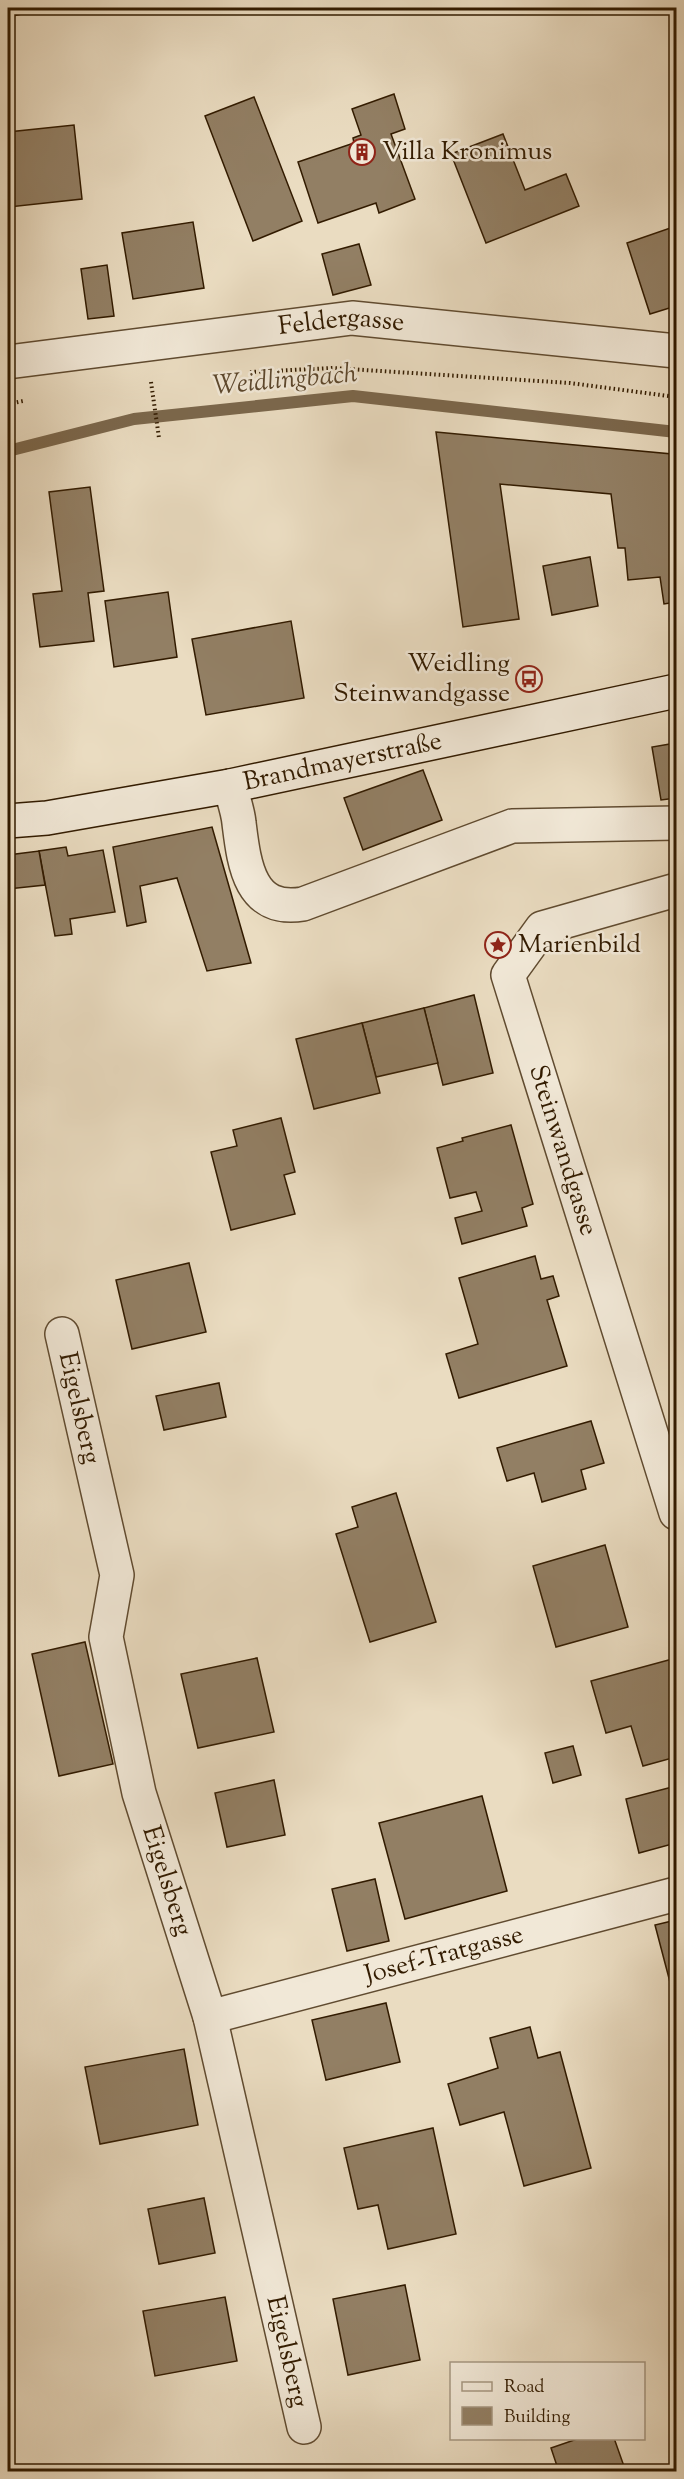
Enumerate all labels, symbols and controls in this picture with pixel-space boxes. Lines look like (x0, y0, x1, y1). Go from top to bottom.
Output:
place label: Villa Kronimus (382, 134, 552, 171)
building icon: Villa Kronimus (347, 137, 377, 167)
street label: Feldergasse (276, 299, 406, 346)
water label: Weidlingbach (211, 355, 359, 407)
place label: Weidling Steinwandgasse (333, 646, 510, 713)
bus stop icon: Weidling Steinwandgasse (514, 664, 544, 694)
street label: Brandmayerstraße (240, 723, 445, 801)
place label: Marienbild (518, 927, 641, 964)
place icon: Marienbild (483, 930, 513, 960)
street label: Steinwandgasse (519, 1060, 607, 1240)
street label: Eigelsberg (48, 1349, 110, 1468)
street label: Eigelsberg (132, 1821, 202, 1941)
street label: Josef-Tratgasse (359, 1917, 527, 1994)
street label: Eigelsberg (256, 2292, 317, 2411)
legend (450, 2362, 645, 2440)
text: Road (504, 2375, 544, 2401)
text: Building (504, 2405, 570, 2431)

